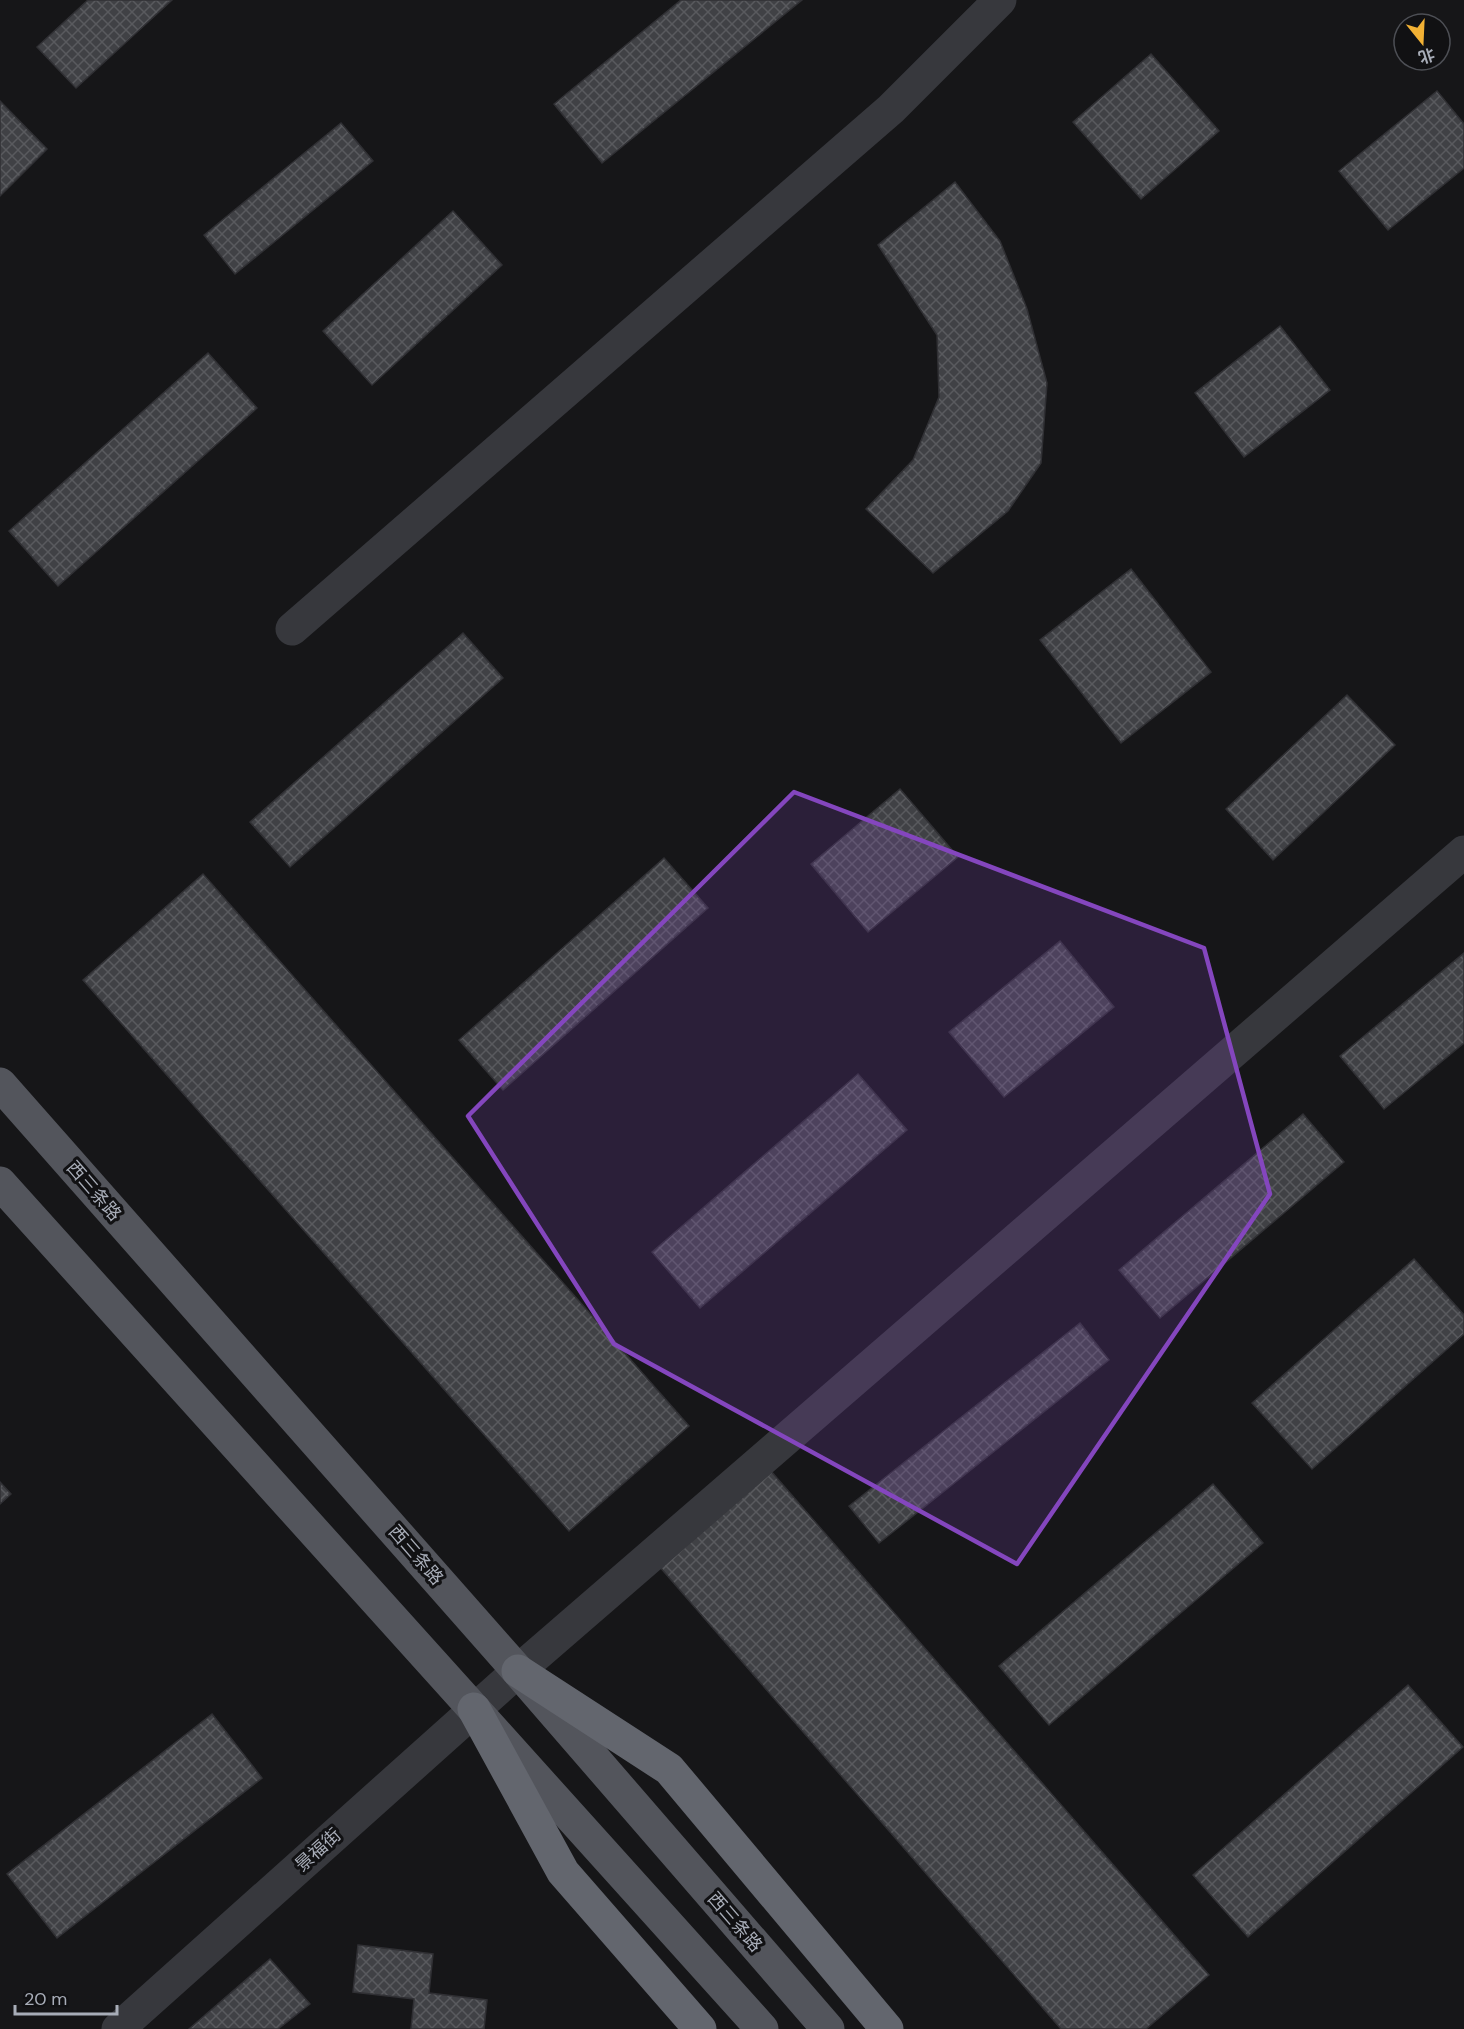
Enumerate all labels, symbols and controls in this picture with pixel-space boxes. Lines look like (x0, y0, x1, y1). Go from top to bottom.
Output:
north arrow (1392, 12, 1452, 72)
text: 北 (1416, 43, 1437, 68)
street label: 西三条路 (61, 1156, 127, 1226)
street label: 西三条路 (383, 1520, 449, 1590)
street label: 景福街 (290, 1823, 346, 1877)
street label: 西三条路 (702, 1887, 768, 1957)
scale bar (15, 1978, 117, 2016)
text: 20 m (24, 1987, 67, 2011)

